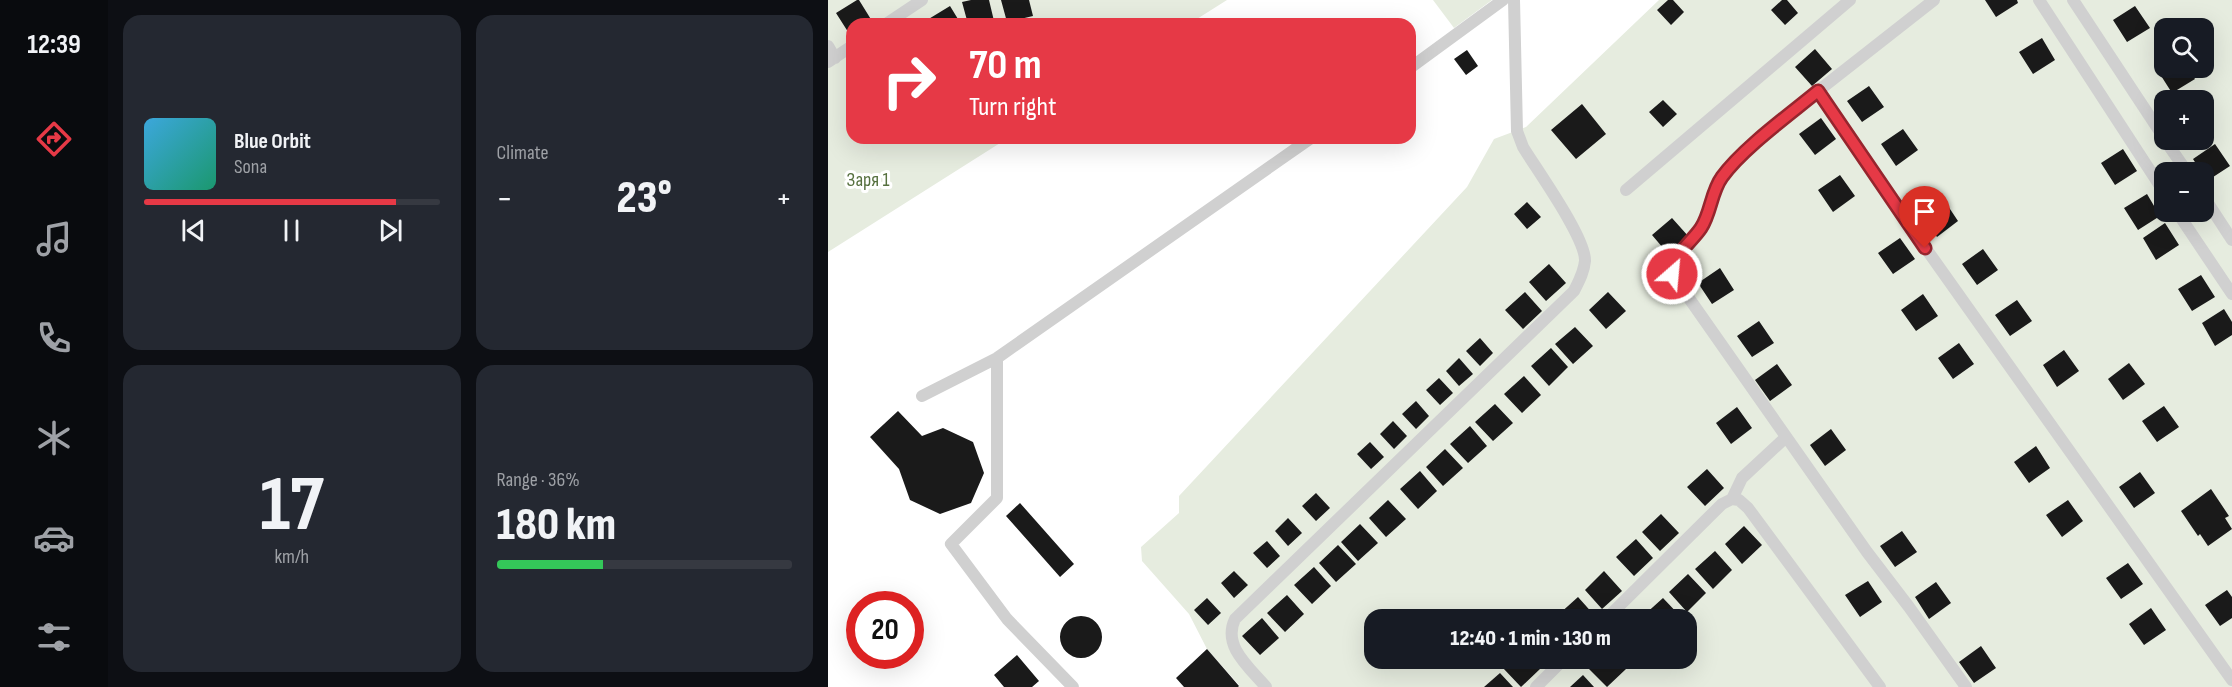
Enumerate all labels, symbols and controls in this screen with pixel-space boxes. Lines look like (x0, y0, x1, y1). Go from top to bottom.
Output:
map controls (2154, 18, 2214, 222)
button: search (2154, 18, 2214, 78)
text: 12:39 (27, 29, 81, 61)
text: 70 m (969, 40, 1042, 91)
icon: right (870, 42, 948, 120)
button: + (2154, 90, 2214, 150)
text: Turn right (969, 91, 1056, 123)
icon: directions (33, 118, 75, 160)
text: Blue Orbit (234, 128, 311, 155)
text: Climate (497, 141, 549, 165)
text: Sona (234, 155, 267, 179)
button: − (2154, 162, 2214, 222)
park label: Заря 1 (847, 168, 889, 192)
text: 23° (617, 171, 672, 226)
text: − (497, 179, 513, 219)
text: + (776, 179, 792, 219)
pin (1899, 186, 1950, 248)
icon: arrive (1908, 195, 1941, 228)
icon: previous (177, 214, 210, 247)
icon: pause (275, 214, 308, 247)
icon: next (374, 214, 407, 247)
icon: music (33, 218, 75, 260)
position arrow (1640, 242, 1704, 306)
icon: phone (33, 317, 75, 359)
icon: climate (33, 417, 75, 459)
text: 17 (260, 459, 324, 552)
text: Range · 36% (497, 468, 580, 492)
text: 180 km (497, 498, 616, 553)
icon: car (33, 517, 75, 559)
text: km/h (274, 545, 309, 569)
speed limit sign: 20 (846, 591, 924, 669)
icon: filters (33, 616, 75, 658)
text: 12:40 · 1 min · 130 m (1450, 625, 1611, 652)

